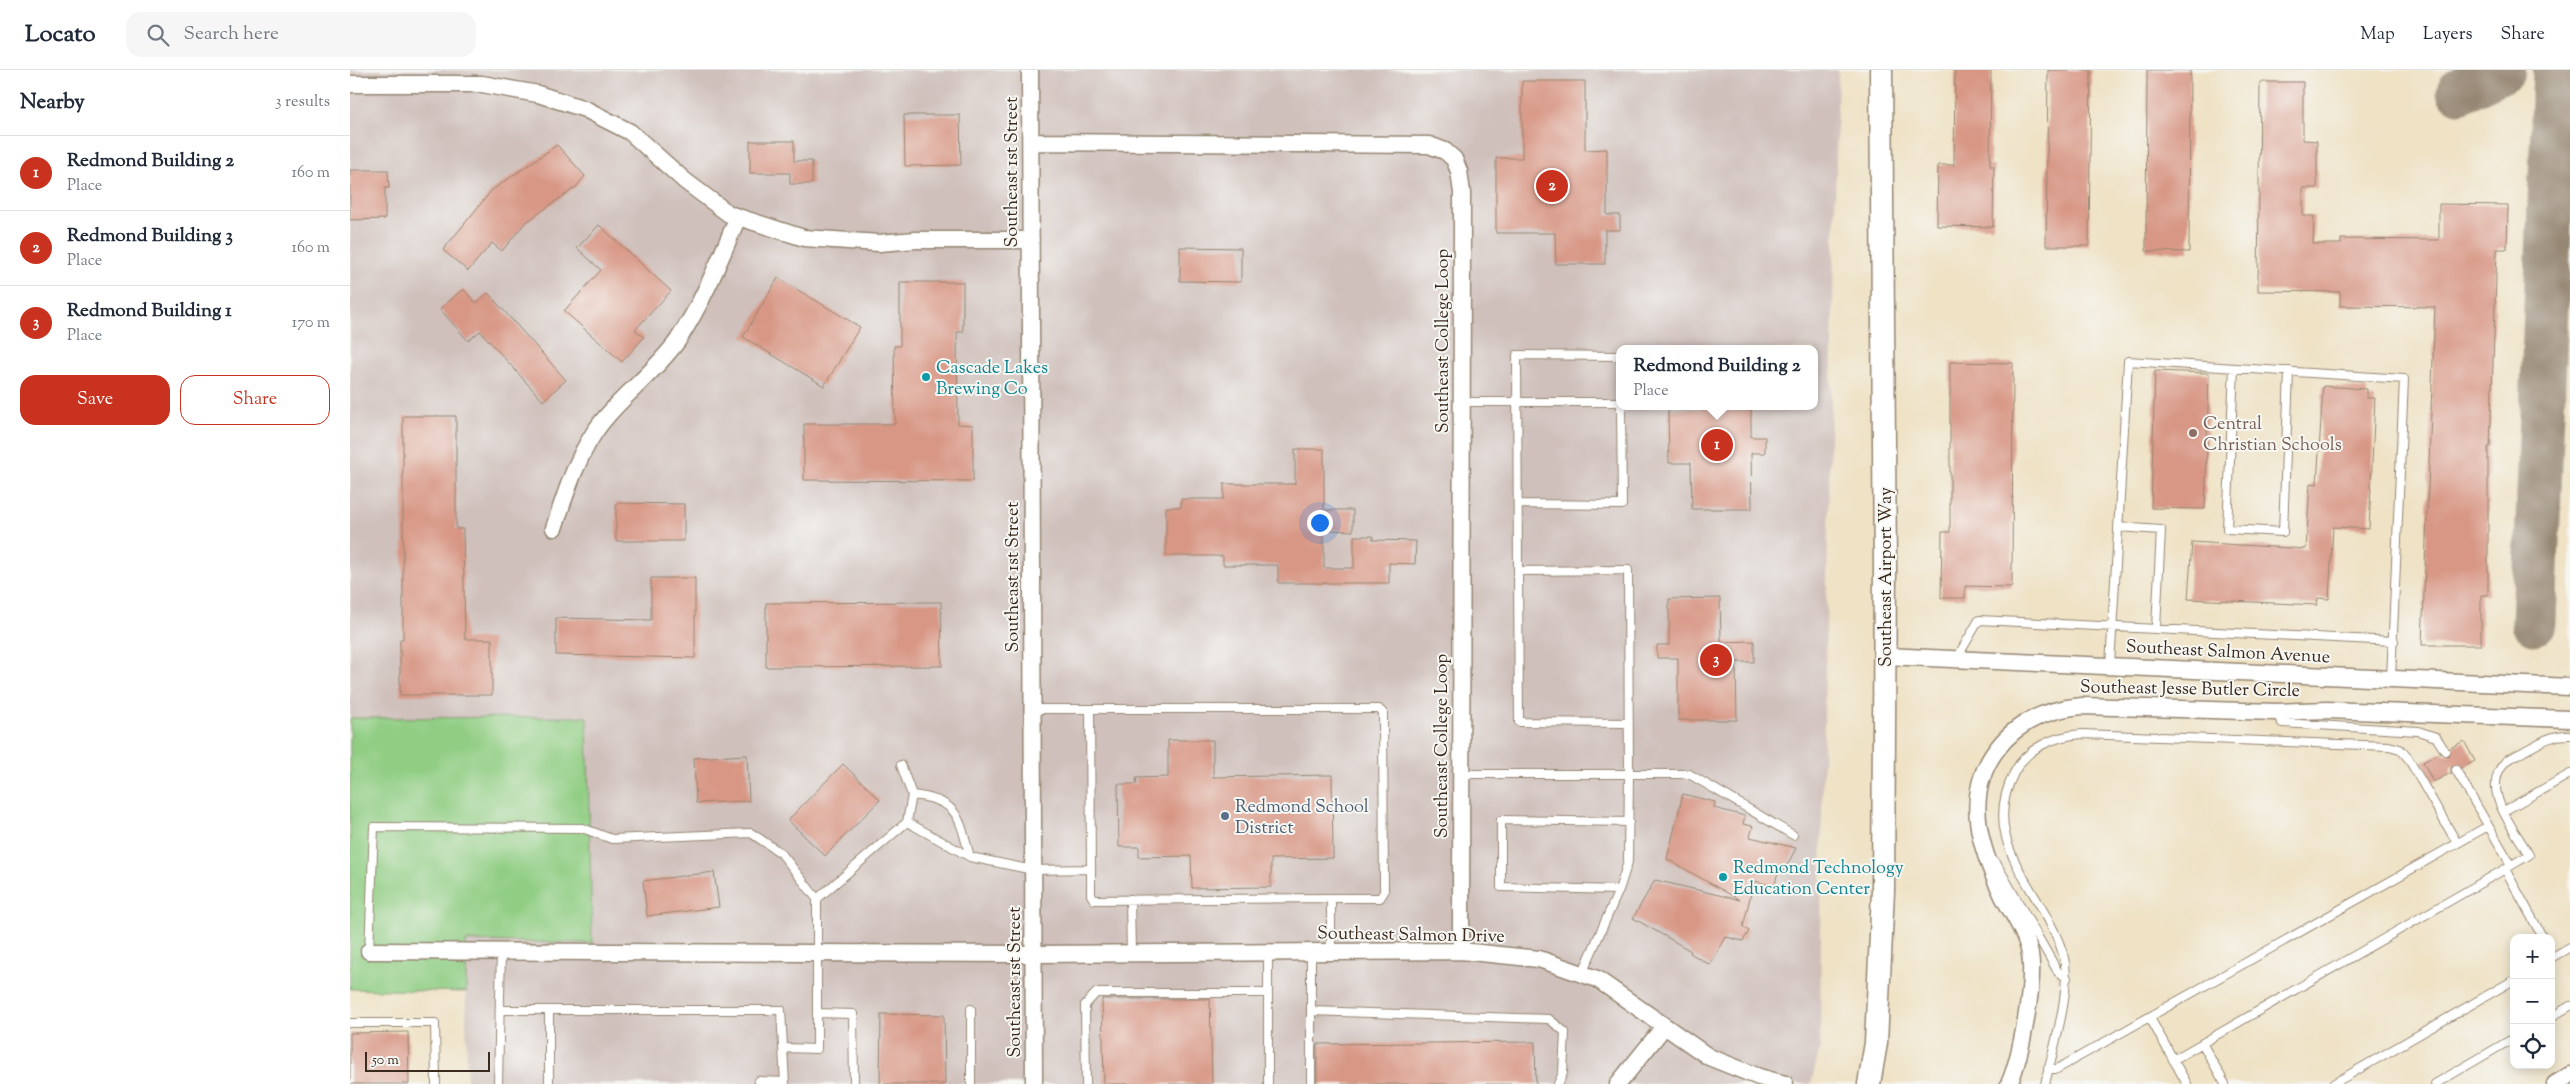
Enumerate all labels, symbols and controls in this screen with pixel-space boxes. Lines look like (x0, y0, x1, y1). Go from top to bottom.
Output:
search box (126, 12, 476, 57)
text: Locato (25, 18, 96, 52)
icon: search (144, 21, 172, 49)
text: Search here (184, 21, 279, 48)
text: Map (2360, 22, 2395, 48)
text: Layers (2423, 22, 2473, 48)
text: Share (2501, 22, 2545, 48)
text: Nearby (20, 88, 85, 118)
text: 3 results (275, 91, 330, 114)
street label: Southeast 1st Street (1000, 97, 1026, 247)
text: Redmond Building 2 (67, 148, 234, 175)
text: 1 (33, 162, 39, 185)
text: 160 m (292, 162, 330, 185)
pin: 2 (1536, 167, 1568, 205)
text: Place (67, 175, 102, 198)
text: Redmond Building 3 (67, 223, 233, 250)
text: 2 (32, 237, 40, 260)
text: 160 m (292, 237, 330, 260)
street label: Southeast College Loop (1431, 249, 1457, 433)
text: Place (67, 250, 102, 273)
text: Redmond Building 1 (67, 298, 232, 325)
text: 3 (33, 312, 39, 335)
text: 170 m (292, 312, 330, 335)
text: Place (67, 325, 102, 348)
popup (1616, 345, 1818, 410)
text: Redmond Building 2 (1633, 353, 1801, 380)
place label: Cascade Lakes Brewing Co (936, 356, 1048, 403)
marker: Cascade Lakes Brewing Co (920, 371, 932, 383)
button: Save (20, 375, 170, 425)
button: Share (180, 375, 330, 425)
text: Place (1633, 380, 1669, 403)
place label: Central Christian Schools (2203, 412, 2342, 459)
pin: 1 (1701, 426, 1733, 464)
marker: Central Christian Schools (2187, 427, 2199, 439)
street label: Southeast Airport Way (1874, 487, 1900, 667)
street label: Southeast 1st Street (1001, 502, 1027, 652)
your location (1307, 510, 1333, 536)
street label: Southeast Salmon Avenue (2125, 635, 2331, 671)
pin: 3 (1700, 641, 1732, 679)
street label: Southeast College Loop (1430, 654, 1456, 838)
street label: Southeast Jesse Butler Circle (2080, 675, 2300, 705)
place label: Redmond School District (1235, 795, 1369, 842)
marker: Redmond School District (1219, 810, 1231, 822)
place label: Redmond Technology Education Center (1733, 856, 1904, 903)
marker: Redmond Technology Education Center (1717, 871, 1729, 883)
street label: Southeast 1st Street (1003, 907, 1029, 1057)
street label: Southeast Salmon Drive (1317, 921, 1505, 951)
map controls (2510, 934, 2555, 1069)
button: + (2510, 934, 2555, 979)
button: − (2510, 979, 2555, 1024)
button: locate (2510, 1024, 2555, 1069)
scale bar (365, 1049, 490, 1072)
text: 50 m (372, 1051, 399, 1071)

